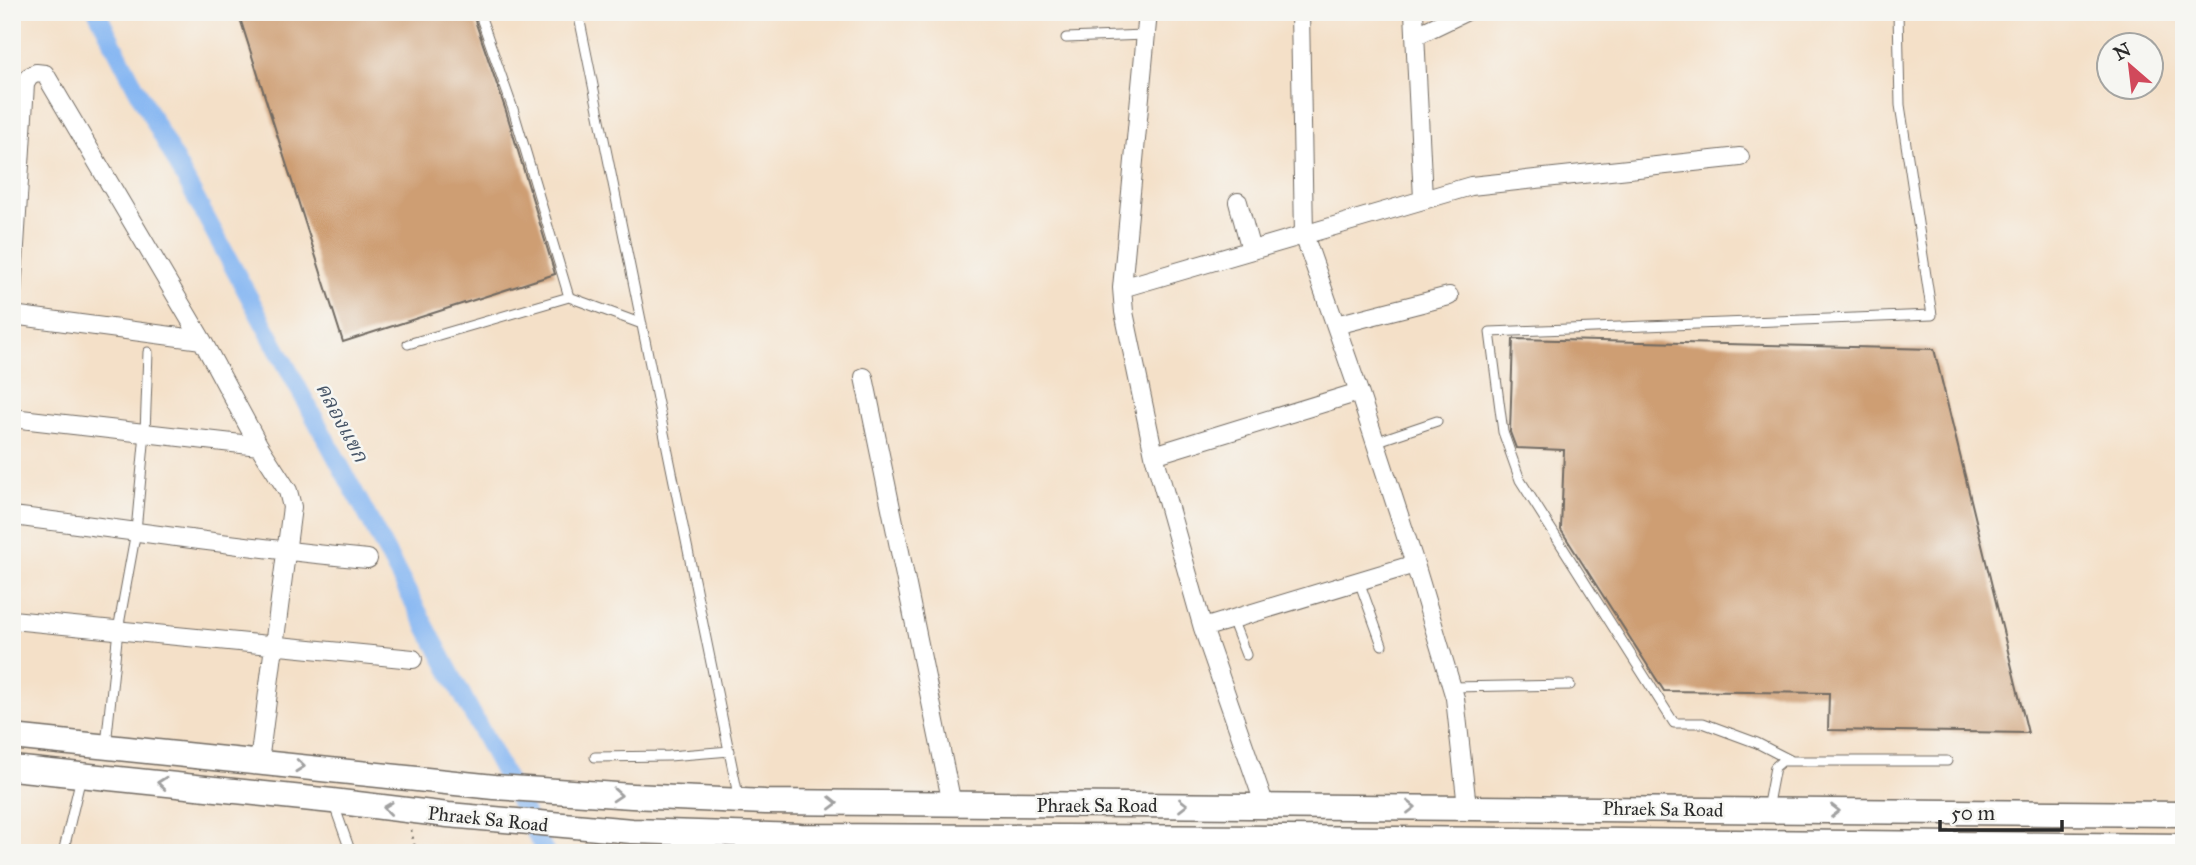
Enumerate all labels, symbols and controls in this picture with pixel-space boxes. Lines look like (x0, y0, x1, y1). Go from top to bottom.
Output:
north arrow (2094, 32, 2164, 102)
text: N (2110, 37, 2135, 65)
water label: คลองแขก (310, 377, 374, 468)
one-way arrow (294, 759, 305, 774)
one-way arrow (156, 776, 167, 791)
one-way arrow (612, 788, 623, 803)
scale bar (1940, 788, 2063, 832)
street label: Phraek Sa Road (1037, 794, 1158, 817)
one-way arrow (828, 796, 839, 811)
street label: Phraek Sa Road (1602, 796, 1724, 822)
one-way arrow (1178, 797, 1189, 813)
one-way arrow (1406, 799, 1416, 815)
one-way arrow (382, 800, 394, 815)
text: 50 m (1951, 800, 1996, 826)
street label: Phraek Sa Road (427, 801, 550, 837)
one-way arrow (1830, 803, 1840, 819)

